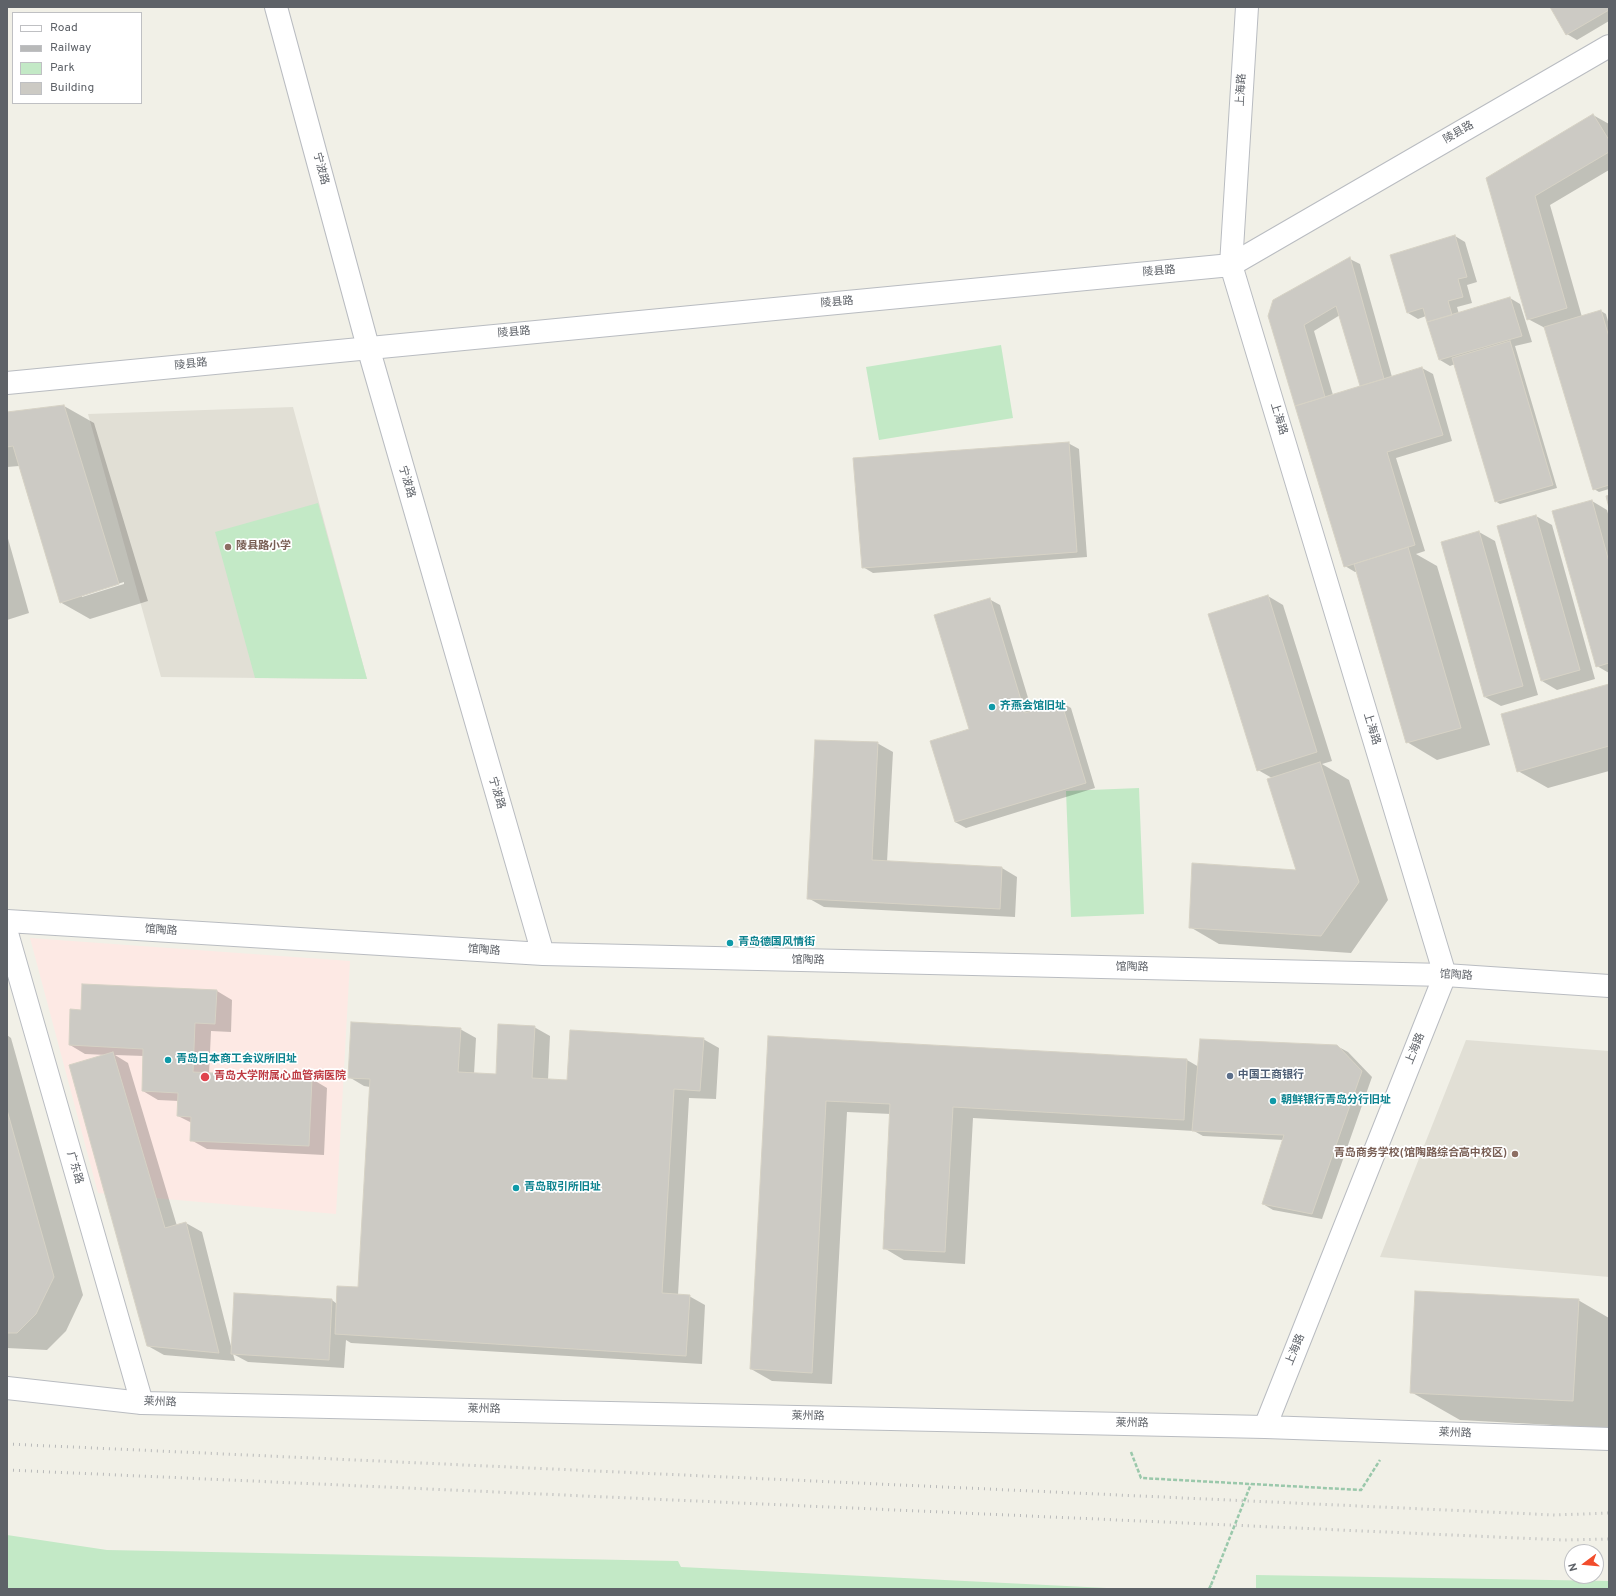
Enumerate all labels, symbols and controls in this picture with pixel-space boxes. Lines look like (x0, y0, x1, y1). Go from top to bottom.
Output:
legend (12, 12, 142, 104)
text: Road (50, 20, 78, 36)
text: Railway (50, 40, 91, 56)
text: Park (50, 60, 75, 76)
street label: 上海路 (1235, 73, 1249, 107)
text: Building (50, 80, 94, 96)
street label: 陵县路 (1441, 119, 1477, 147)
street label: 宁波路 (309, 151, 331, 187)
street label: 陵县路 (1142, 264, 1176, 280)
street label: 陵县路 (820, 295, 854, 311)
street label: 陵县路 (497, 325, 531, 341)
street label: 陵县路 (174, 357, 208, 373)
street label: 上海路 (1267, 401, 1289, 437)
street label: 宁波路 (395, 464, 417, 500)
place label: 陵县路小学 (236, 540, 291, 554)
marker: 陵县路小学 (223, 542, 233, 552)
place label: 齐燕会馆旧址 (1000, 700, 1066, 714)
marker: 齐燕会馆旧址 (987, 702, 997, 712)
street label: 上海路 (1360, 711, 1382, 747)
street label: 宁波路 (485, 775, 507, 811)
street label: 馆陶路 (144, 923, 178, 939)
place label: 青岛德国风情街 (738, 936, 815, 950)
marker: 青岛德国风情街 (725, 938, 735, 948)
street label: 馆陶路 (467, 943, 501, 959)
street label: 馆陶路 (791, 954, 825, 968)
street label: 馆陶路 (1115, 961, 1149, 975)
street label: 馆陶路 (1439, 969, 1473, 983)
street label: 上海路 (1404, 1031, 1428, 1067)
place label: 青岛日本商工会议所旧址 (176, 1053, 297, 1067)
marker: 青岛日本商工会议所旧址 (163, 1055, 173, 1065)
place label: 中国工商银行 (1238, 1069, 1304, 1083)
place label: 青岛大学附属心血管病医院 (214, 1070, 346, 1084)
marker: 青岛大学附属心血管病医院 (199, 1071, 211, 1083)
marker: 中国工商银行 (1225, 1071, 1235, 1081)
place label: 朝鲜银行青岛分行旧址 (1281, 1094, 1391, 1108)
marker: 朝鲜银行青岛分行旧址 (1268, 1096, 1278, 1106)
place label: 青岛商务学校(馆陶路综合高中校区) (1334, 1147, 1507, 1161)
marker: 青岛商务学校(馆陶路综合高中校区) (1510, 1149, 1520, 1159)
street label: 广东路 (63, 1150, 85, 1186)
place label: 青岛取引所旧址 (524, 1181, 601, 1195)
marker: 青岛取引所旧址 (511, 1183, 521, 1193)
street label: 上海路 (1284, 1332, 1308, 1368)
street label: 莱州路 (143, 1396, 177, 1410)
street label: 莱州路 (467, 1403, 501, 1417)
street label: 莱州路 (791, 1410, 825, 1424)
street label: 莱州路 (1115, 1417, 1149, 1431)
street label: 莱州路 (1438, 1427, 1472, 1441)
north arrow (1564, 1544, 1604, 1584)
text: N (1566, 1561, 1581, 1573)

